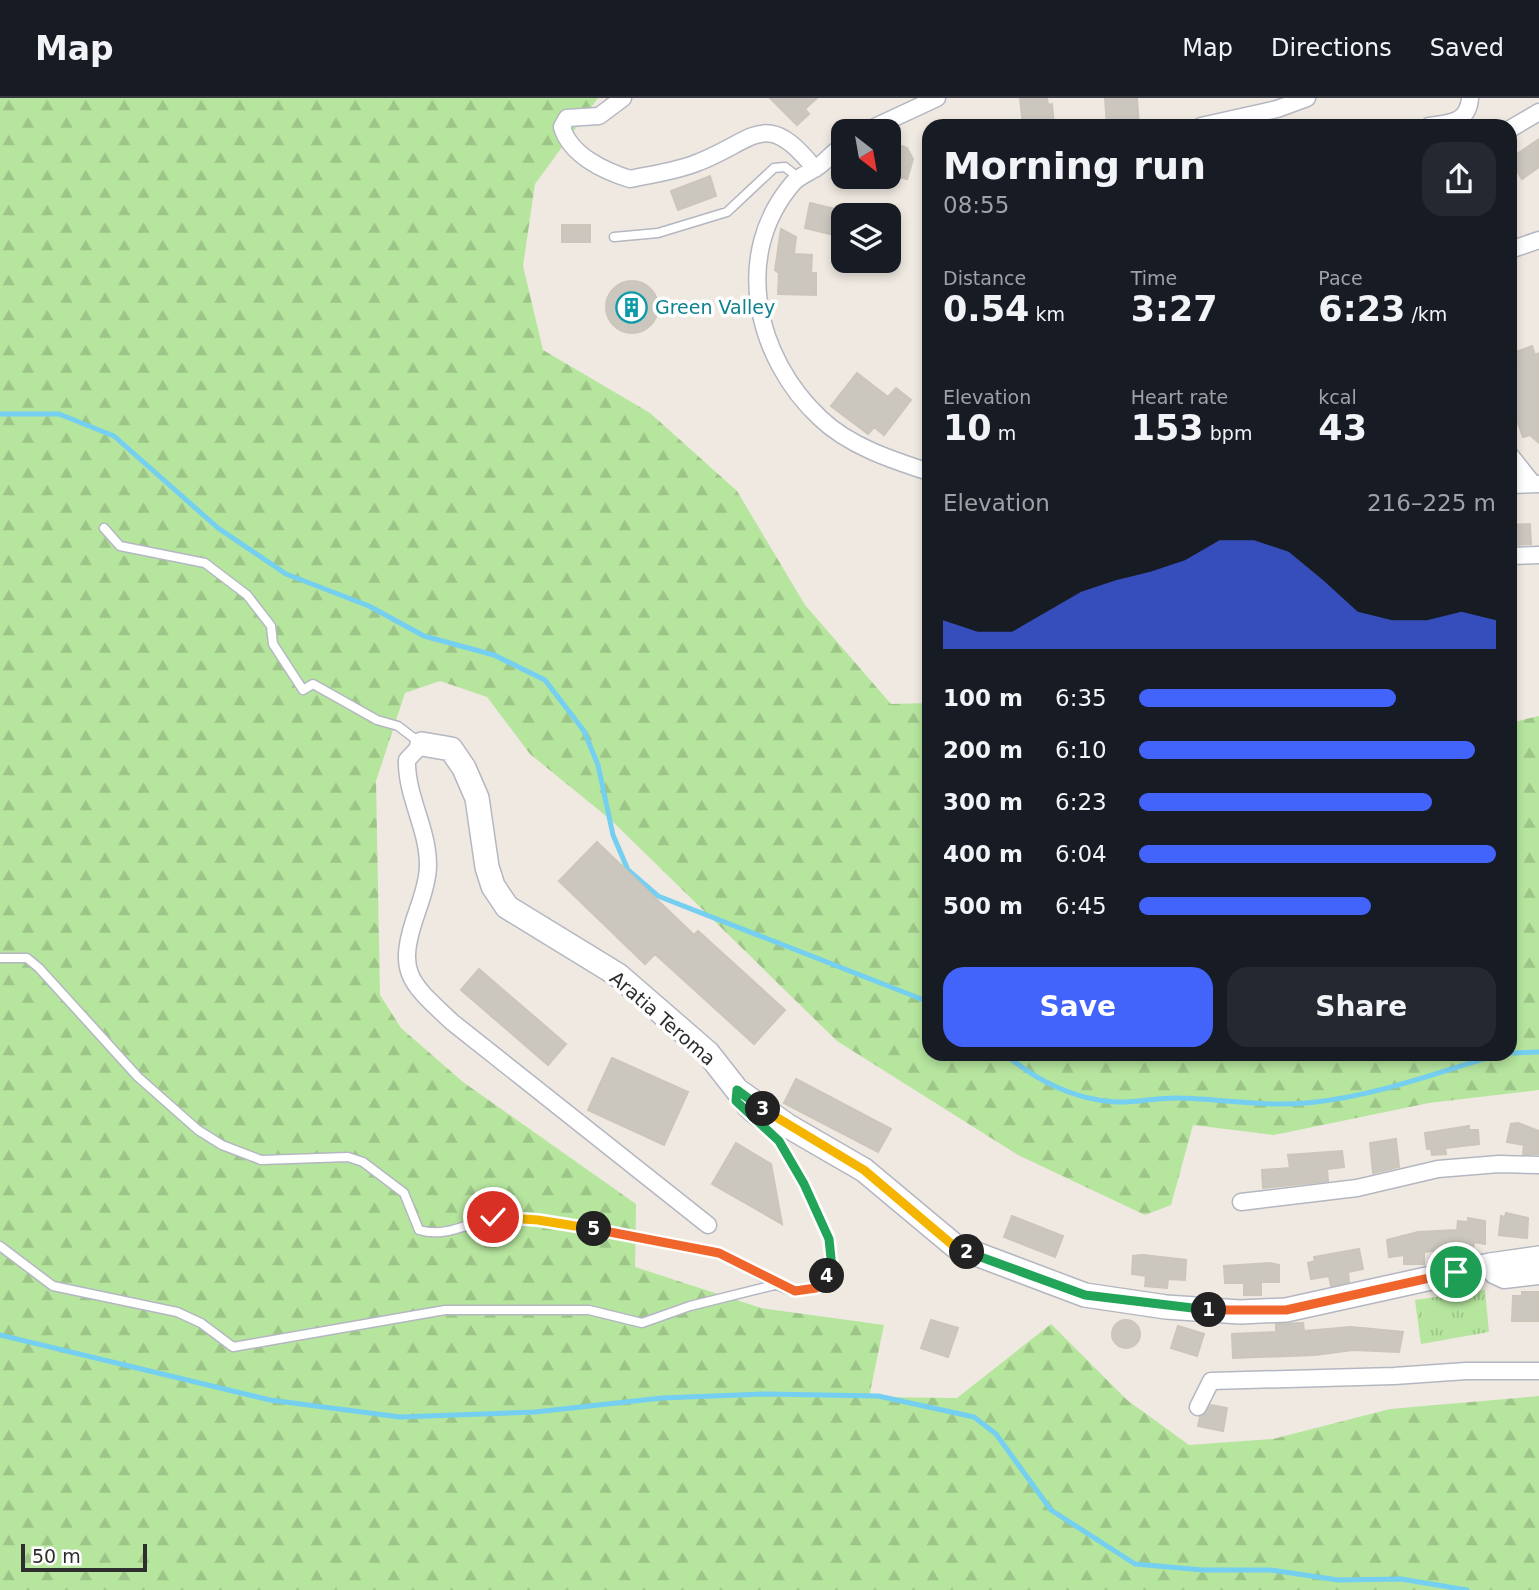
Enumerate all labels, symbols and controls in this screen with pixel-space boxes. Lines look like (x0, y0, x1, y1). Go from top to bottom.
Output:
text: Map (35, 29, 114, 68)
text: Map (1182, 34, 1233, 62)
text: Directions (1271, 34, 1392, 62)
text: Saved (1430, 34, 1504, 62)
north arrow (831, 119, 901, 189)
map controls (831, 119, 901, 273)
button: share (1422, 142, 1496, 216)
text: Morning run (943, 144, 1206, 188)
text: 08:55 (943, 192, 1009, 218)
button: layers (831, 203, 901, 273)
text: Distance (943, 267, 1026, 289)
text: Time (1131, 267, 1177, 289)
text: Pace (1318, 267, 1363, 289)
text: 0.54 (943, 289, 1029, 329)
text: 3:27 (1131, 289, 1218, 329)
text: 6:23 (1318, 289, 1405, 329)
building icon: Green Valley (615, 290, 649, 324)
place label: Green Valley (655, 296, 775, 318)
text: km (1029, 303, 1065, 325)
text: /km (1405, 303, 1447, 325)
text: Elevation (943, 386, 1031, 408)
text: Heart rate (1131, 386, 1228, 408)
text: kcal (1318, 386, 1357, 408)
text: 10 (943, 408, 992, 448)
text: 153 (1131, 408, 1204, 448)
text: 43 (1318, 408, 1367, 448)
text: m (992, 422, 1016, 444)
text: bpm (1204, 422, 1252, 444)
text: Elevation (943, 490, 1050, 516)
text: 216–225 m (1367, 490, 1496, 516)
text: 100 m (943, 685, 1023, 711)
text: 6:35 (1055, 685, 1107, 711)
text: 200 m (943, 737, 1023, 763)
text: 6:10 (1055, 737, 1107, 763)
text: 300 m (943, 789, 1023, 815)
text: 6:23 (1055, 789, 1107, 815)
text: 400 m (943, 841, 1023, 867)
text: 6:04 (1055, 841, 1107, 867)
text: 500 m (943, 893, 1023, 919)
text: 6:45 (1055, 893, 1107, 919)
street label: Aratia Teroma (606, 966, 720, 1070)
button: Save (943, 967, 1213, 1047)
button: Share (1227, 967, 1496, 1047)
pin: 3 (746, 1091, 780, 1126)
text: 3 (756, 1097, 769, 1119)
pin (463, 1187, 523, 1247)
icon: check (474, 1198, 512, 1236)
pin: 5 (576, 1212, 612, 1246)
text: 5 (587, 1217, 600, 1239)
pin: 2 (950, 1234, 984, 1270)
text: 2 (960, 1240, 973, 1262)
pin (1426, 1242, 1486, 1302)
icon: arrive (1437, 1253, 1475, 1291)
pin: 4 (810, 1258, 844, 1294)
text: 4 (820, 1264, 833, 1286)
pin: 1 (1192, 1292, 1226, 1328)
text: 1 (1202, 1298, 1215, 1320)
scale bar (21, 1541, 147, 1573)
text: 50 m (32, 1545, 81, 1567)

